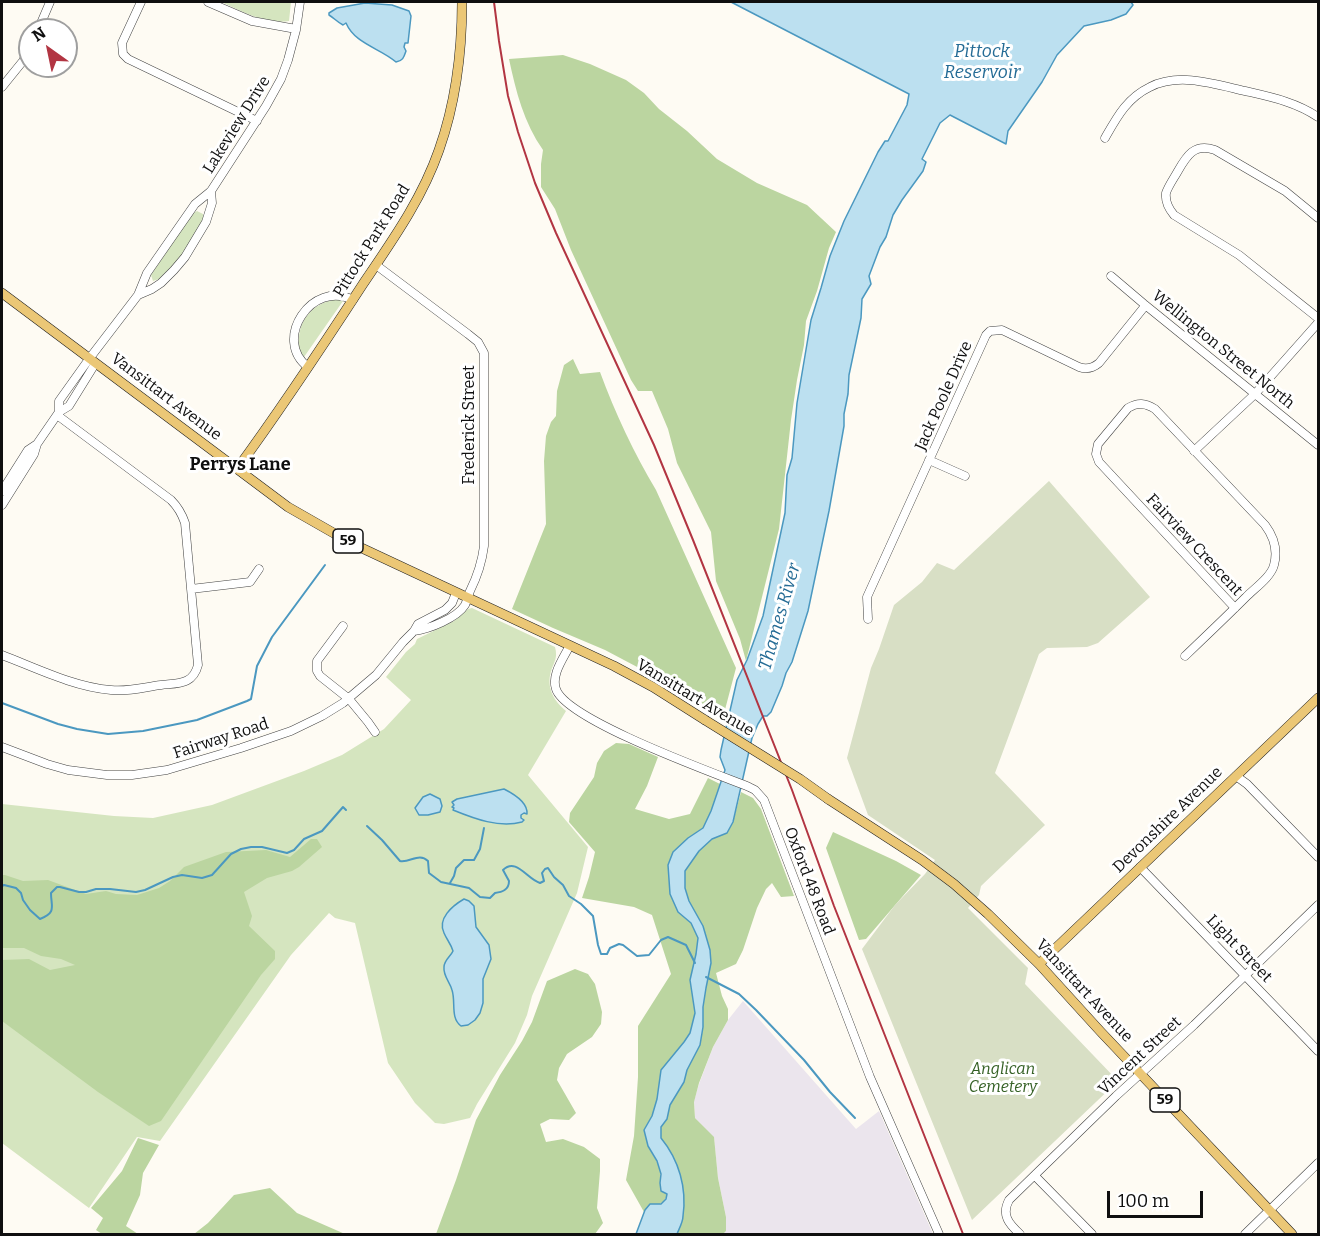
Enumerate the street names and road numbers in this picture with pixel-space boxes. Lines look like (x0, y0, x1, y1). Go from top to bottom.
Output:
street label: Lakeview Drive (199, 73, 275, 177)
street label: Pittock Park Road (330, 181, 414, 301)
street label: Wellington Street North (1148, 287, 1298, 413)
street label: Jack Poole Drive (911, 338, 977, 454)
street label: Vansittart Avenue (107, 349, 225, 445)
street label: Frederick Street (460, 365, 480, 485)
street label: Fairview Crescent (1142, 490, 1246, 600)
road number: 59 (333, 529, 363, 553)
street label: Vansittart Avenue (633, 655, 757, 741)
street label: Fairway Road (171, 715, 271, 763)
street label: Devonshire Avenue (1109, 763, 1227, 877)
street label: Oxford 48 Road (780, 824, 838, 938)
street label: Light Street (1202, 911, 1276, 987)
street label: Vansittart Avenue (1031, 936, 1137, 1046)
street label: Vincent Street (1095, 1013, 1185, 1099)
road number: 59 (1150, 1088, 1180, 1112)

